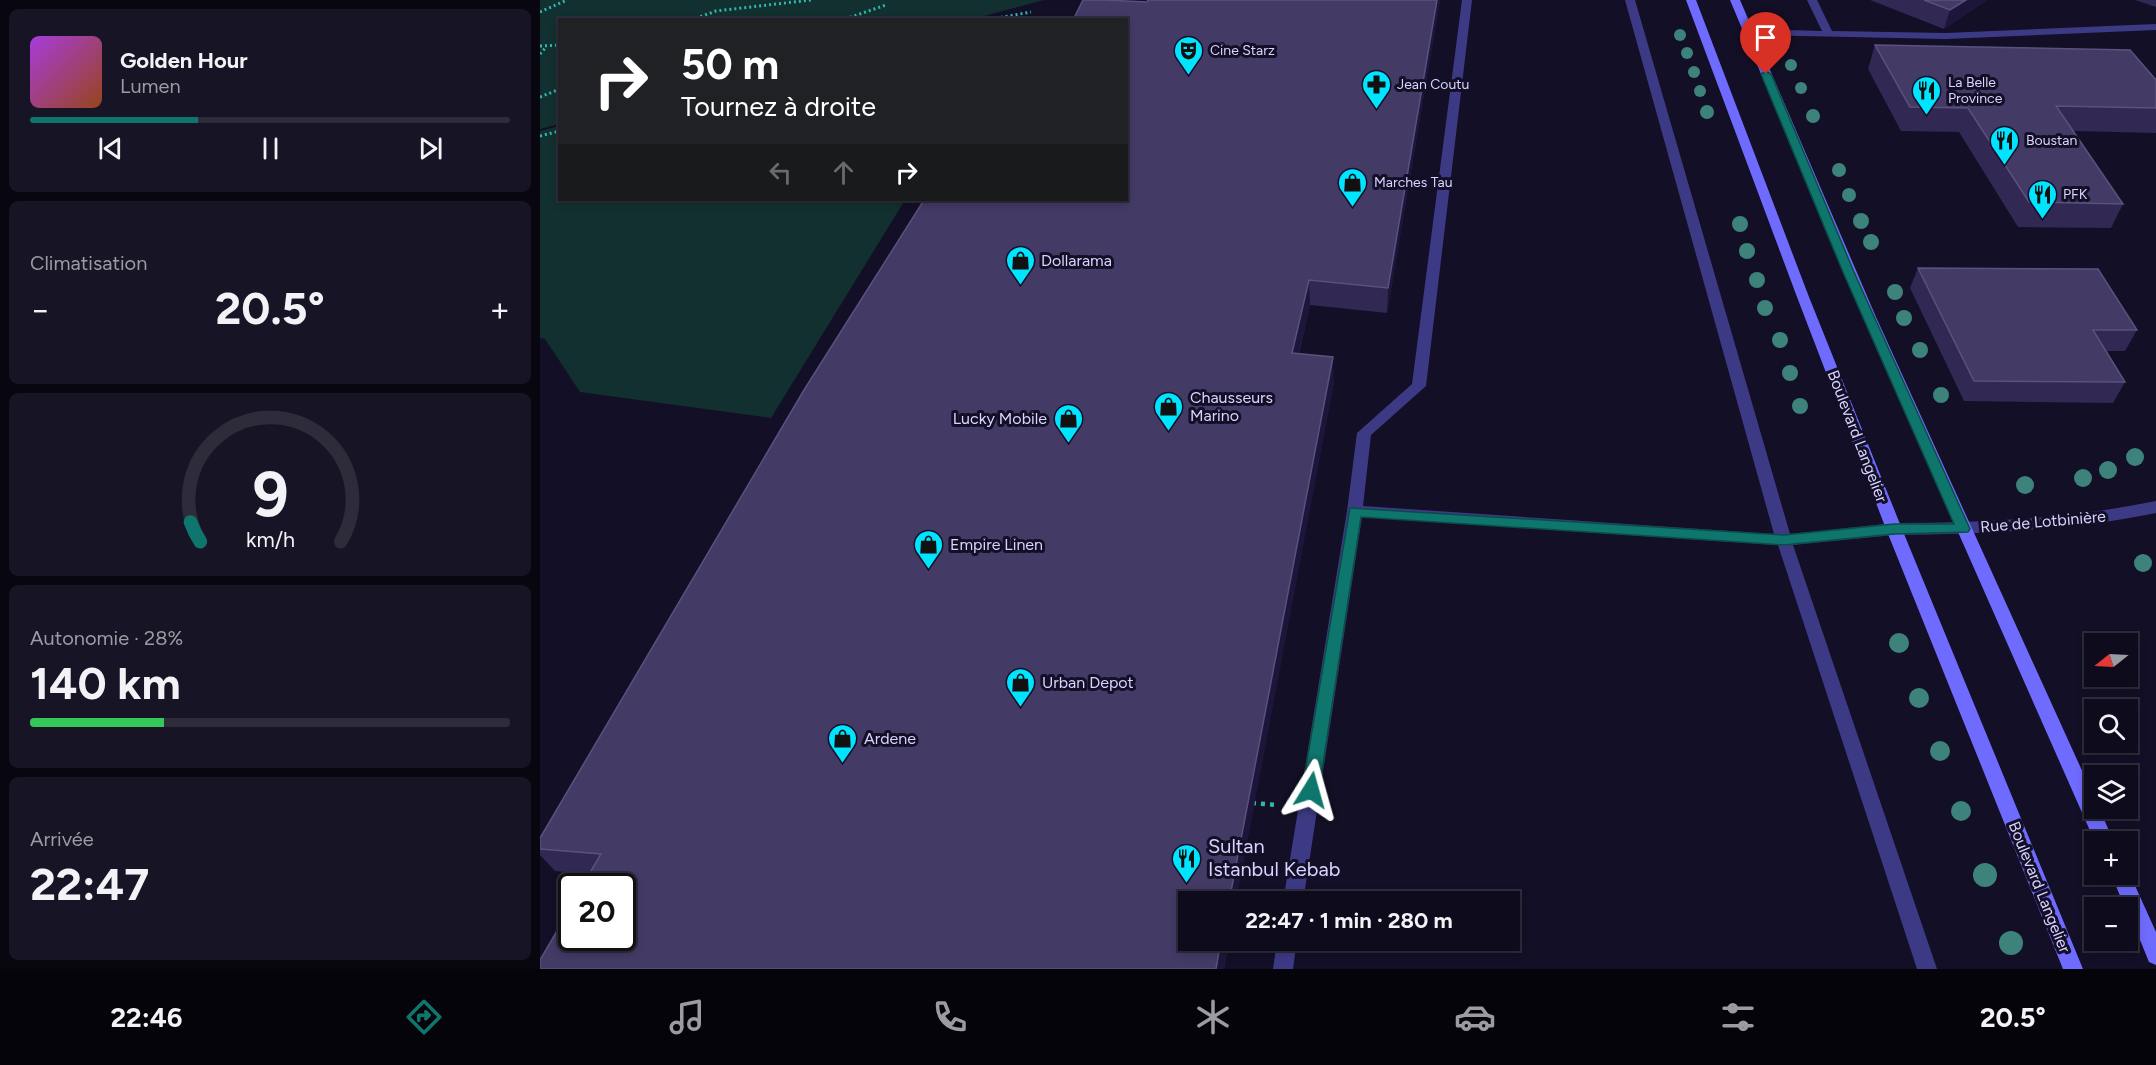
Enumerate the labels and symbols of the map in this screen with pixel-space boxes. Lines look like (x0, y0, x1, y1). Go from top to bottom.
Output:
pin (1740, 12, 1791, 74)
theatre icon: Cine Starz (1173, 34, 1205, 76)
place label: Cine Starz (1210, 42, 1275, 59)
pharmacy icon: Jean Coutu (1360, 68, 1392, 110)
restaurant icon: La Belle Province (1911, 74, 1943, 116)
place label: La Belle Province (1948, 74, 2003, 107)
place label: Jean Coutu (1397, 76, 1469, 93)
restaurant icon: Boustan (1989, 124, 2021, 166)
place label: Boustan (2026, 132, 2077, 149)
shop icon: Marches Tau (1337, 166, 1369, 208)
place label: Marches Tau (1374, 174, 1453, 191)
restaurant icon: PFK (2026, 178, 2058, 220)
place label: PFK (2063, 186, 2088, 203)
shop icon: Dollarama (1004, 244, 1036, 286)
place label: Dollarama (1041, 251, 1112, 270)
street label: Boulevard Langelier (1824, 367, 1892, 505)
place label: Chausseurs Marino (1190, 388, 1273, 425)
shop icon: Chausseurs Marino (1153, 390, 1185, 432)
shop icon: Lucky Mobile (1052, 402, 1084, 444)
place label: Lucky Mobile (953, 409, 1047, 428)
street label: Rue de Lotbinière (1979, 507, 2107, 536)
shop icon: Empire Linen (913, 528, 945, 570)
place label: Empire Linen (950, 535, 1043, 554)
north arrow (2084, 633, 2138, 687)
shop icon: Urban Depot (1005, 666, 1037, 708)
place label: Urban Depot (1042, 673, 1134, 692)
shop icon: Ardene (827, 722, 859, 764)
place label: Ardene (864, 729, 916, 748)
position arrow (1279, 758, 1343, 822)
street label: Boulevard Langelier (2005, 819, 2075, 956)
place label: Sultan Istanbul Kebab (1208, 834, 1340, 881)
restaurant icon: Sultan Istanbul Kebab (1171, 842, 1203, 884)
speed limit sign: 20 (558, 873, 636, 951)

